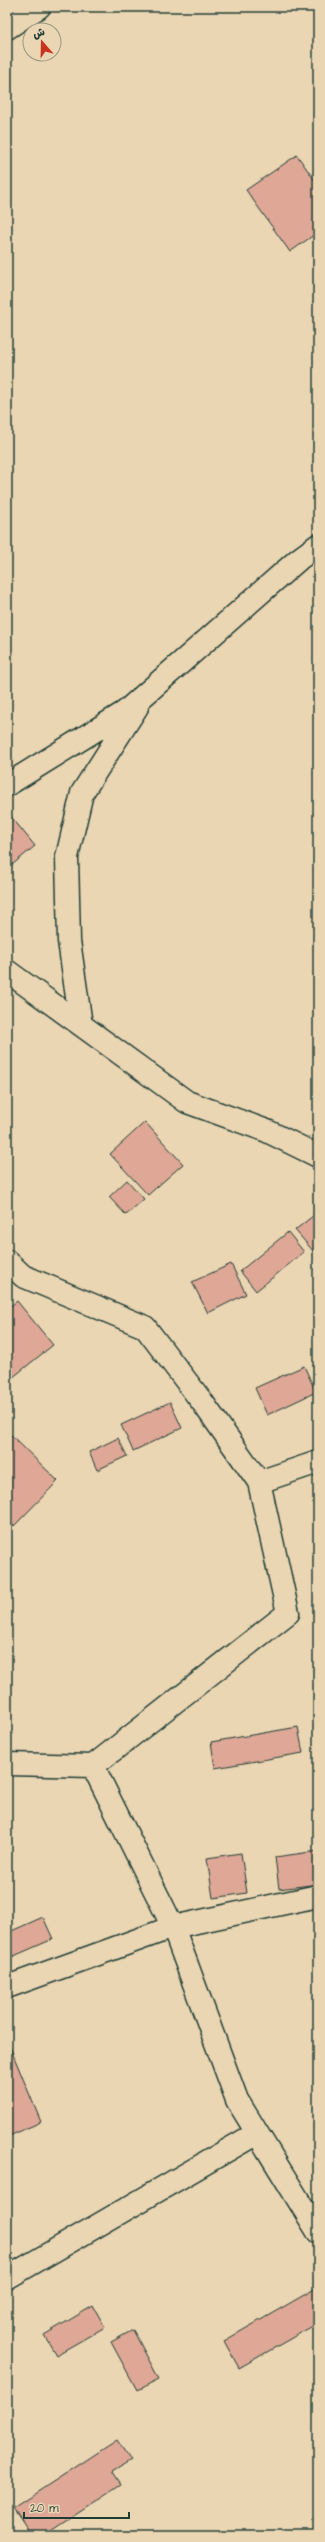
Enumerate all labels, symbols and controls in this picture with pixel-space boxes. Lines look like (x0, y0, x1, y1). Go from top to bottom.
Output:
north arrow (22, 22, 62, 62)
text: ش (30, 24, 47, 42)
scale bar (24, 2494, 129, 2520)
text: 20 m (30, 2500, 59, 2517)

